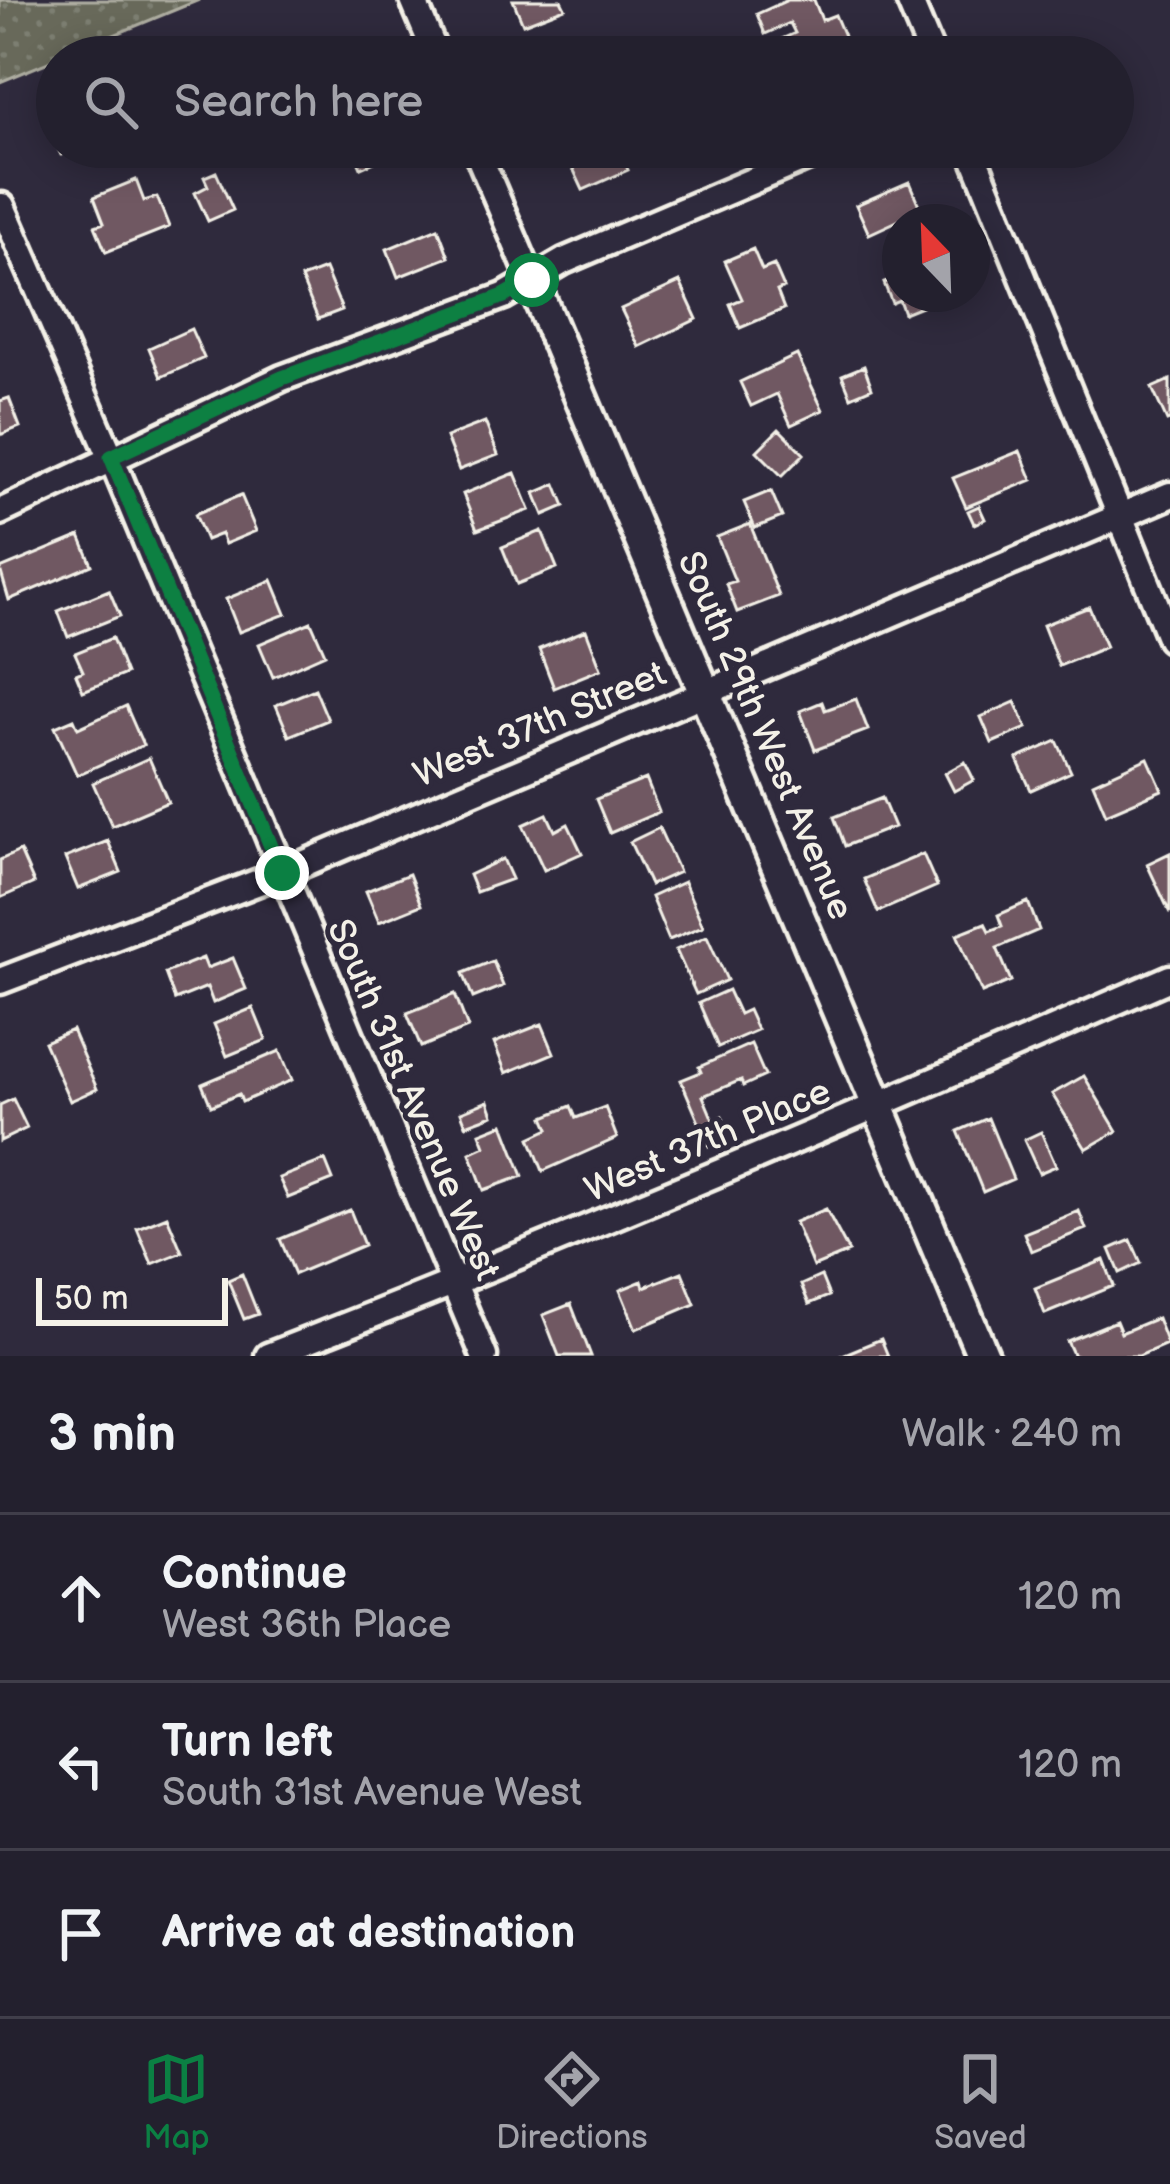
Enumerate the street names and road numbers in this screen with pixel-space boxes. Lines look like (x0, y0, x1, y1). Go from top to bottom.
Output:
street label: South 29th West Avenue (668, 546, 862, 926)
street label: West 37th Street (408, 653, 672, 798)
street label: South 31st Avenue West (317, 913, 508, 1287)
street label: West 37th Place (579, 1070, 837, 1212)

